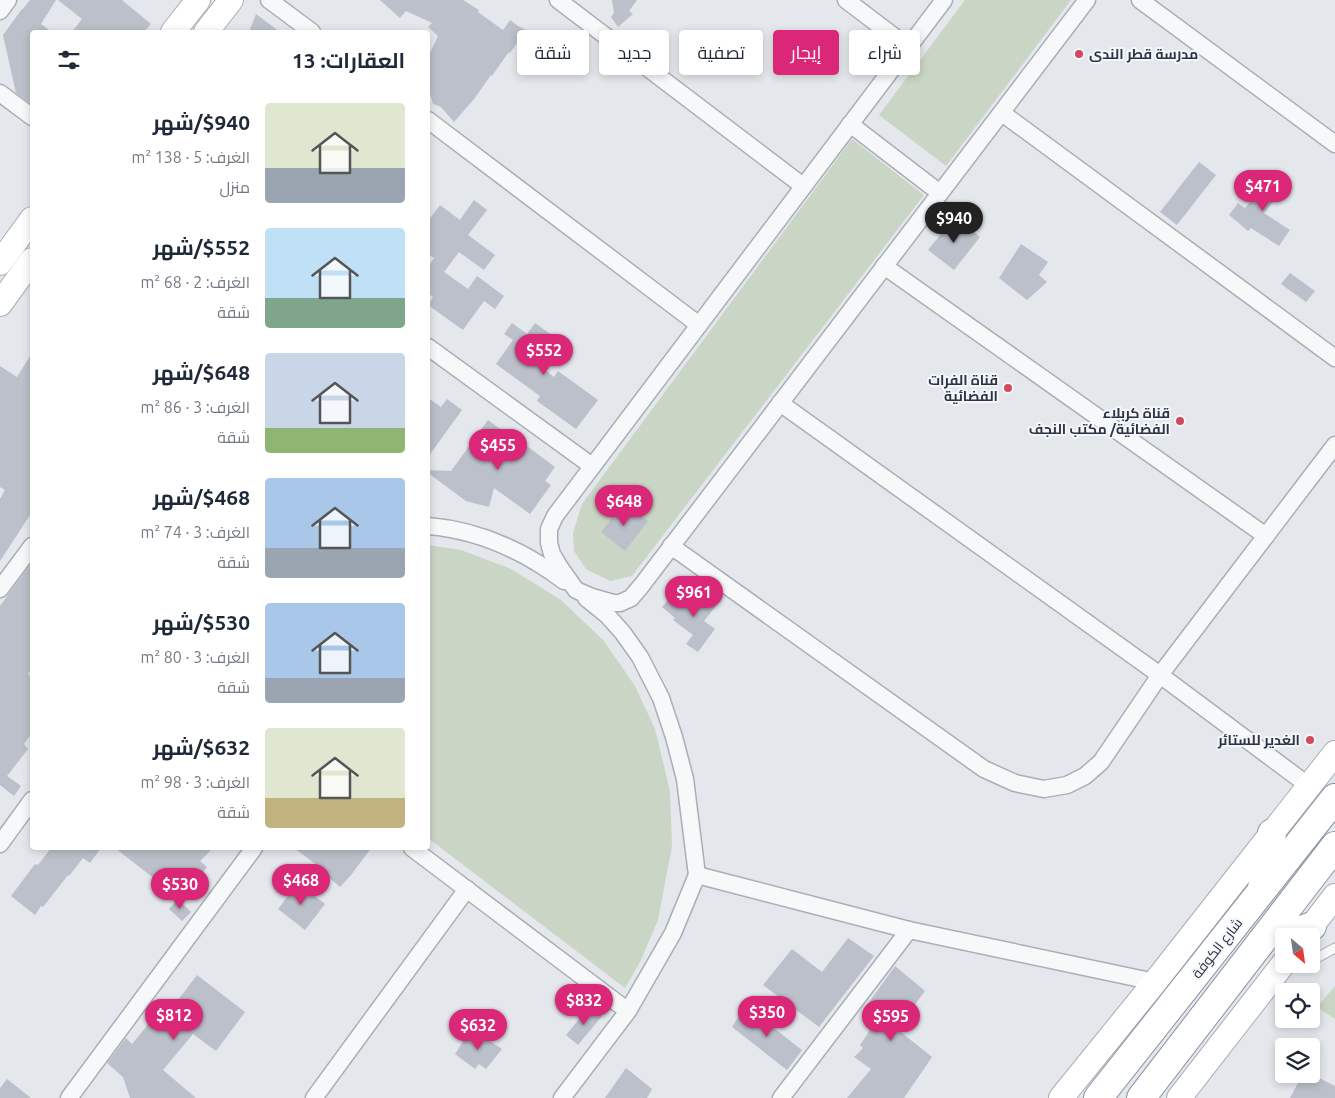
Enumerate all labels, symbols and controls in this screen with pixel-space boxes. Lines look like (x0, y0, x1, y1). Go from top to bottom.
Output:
chip: شقة (517, 30, 589, 75)
chip: جديد (599, 30, 669, 75)
chip: تصفية (679, 30, 763, 75)
chip: إيجار (773, 30, 839, 75)
chip: شراء (849, 30, 920, 75)
icon: filters (55, 46, 83, 74)
place label: مدرسة قطر الندى (1089, 46, 1198, 63)
text: العقارات: 13 (292, 48, 405, 72)
marker: مدرسة قطر الندى (1073, 48, 1085, 60)
text: $940/شهر (153, 110, 250, 134)
icon: home (305, 123, 365, 183)
text: الغرف: 5 · 138 m² (132, 148, 250, 166)
pin: $471 (1233, 170, 1293, 212)
text: $471 (1245, 177, 1281, 195)
text: منزل (220, 178, 250, 196)
pin: $940 (924, 202, 984, 244)
text: $940 (936, 209, 972, 227)
text: $552/شهر (153, 235, 250, 259)
icon: home (305, 248, 365, 308)
text: الغرف: 2 · 68 m² (141, 273, 250, 291)
text: شقة (217, 303, 250, 321)
pin: $552 (514, 334, 574, 376)
text: $552 (526, 341, 562, 359)
text: $648/شهر (153, 360, 250, 384)
place label: قناة الفرات الفضائية (928, 372, 998, 404)
icon: home (305, 373, 365, 433)
marker: قناة الفرات الفضائية (1002, 382, 1014, 394)
text: الغرف: 3 · 86 m² (141, 398, 250, 416)
place label: قناة كربلاء الفضائية/ مكتب النجف (1029, 405, 1170, 437)
marker: قناة كربلاء الفضائية/ مكتب النجف (1174, 415, 1186, 427)
text: شقة (217, 428, 250, 446)
pin: $455 (468, 428, 528, 471)
text: $455 (480, 436, 516, 454)
pin: $648 (594, 484, 654, 527)
text: $468/شهر (153, 485, 250, 509)
text: $648 (606, 492, 642, 510)
icon: home (305, 498, 365, 558)
text: الغرف: 3 · 74 m² (141, 523, 250, 541)
text: شقة (217, 553, 250, 571)
pin: $961 (664, 576, 724, 618)
text: $961 (676, 583, 712, 601)
text: $530/شهر (153, 610, 250, 634)
icon: home (305, 623, 365, 683)
text: الغرف: 3 · 80 m² (141, 648, 250, 666)
text: شقة (217, 678, 250, 696)
place label: الغدير للستائر (1217, 732, 1300, 749)
marker: الغدير للستائر (1304, 734, 1316, 746)
text: $632/شهر (153, 735, 250, 759)
icon: home (305, 748, 365, 808)
text: الغرف: 3 · 98 m² (141, 773, 250, 791)
text: شقة (217, 803, 250, 821)
pin: $468 (271, 864, 331, 906)
pin: $530 (150, 868, 210, 910)
text: $468 (283, 871, 319, 889)
text: $530 (162, 875, 198, 893)
street label: شارع الكوفة (1189, 915, 1246, 982)
north arrow (1275, 928, 1320, 972)
map controls (1275, 928, 1320, 1083)
button: locate (1275, 983, 1320, 1028)
pin: $832 (554, 984, 614, 1026)
text: $832 (566, 991, 602, 1009)
pin: $350 (737, 996, 797, 1038)
pin: $812 (144, 998, 204, 1041)
pin: $595 (861, 1000, 921, 1042)
text: $350 (749, 1003, 785, 1021)
text: $812 (156, 1006, 192, 1024)
text: $595 (873, 1007, 909, 1025)
pin: $632 (448, 1008, 508, 1051)
text: $632 (460, 1016, 496, 1034)
button: layers (1275, 1038, 1320, 1083)

